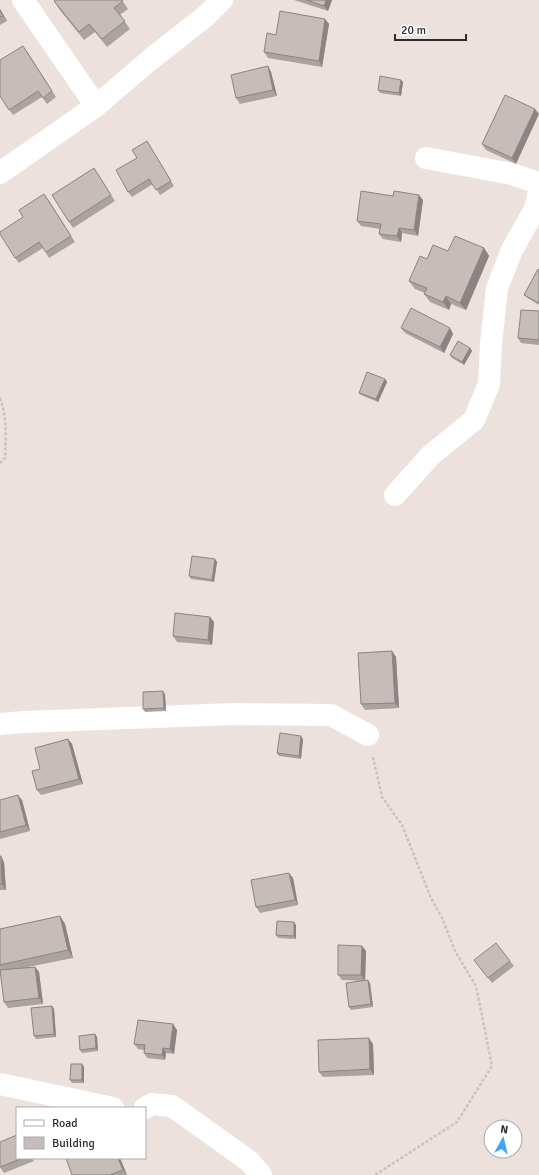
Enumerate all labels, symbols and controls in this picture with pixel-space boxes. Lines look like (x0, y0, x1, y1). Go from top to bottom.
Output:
scale bar (395, 16, 466, 42)
text: 20 m (401, 23, 426, 38)
legend (16, 1107, 146, 1159)
text: Road (52, 1116, 78, 1131)
north arrow (483, 1119, 523, 1159)
text: N (500, 1123, 509, 1137)
text: Building (52, 1136, 95, 1151)

